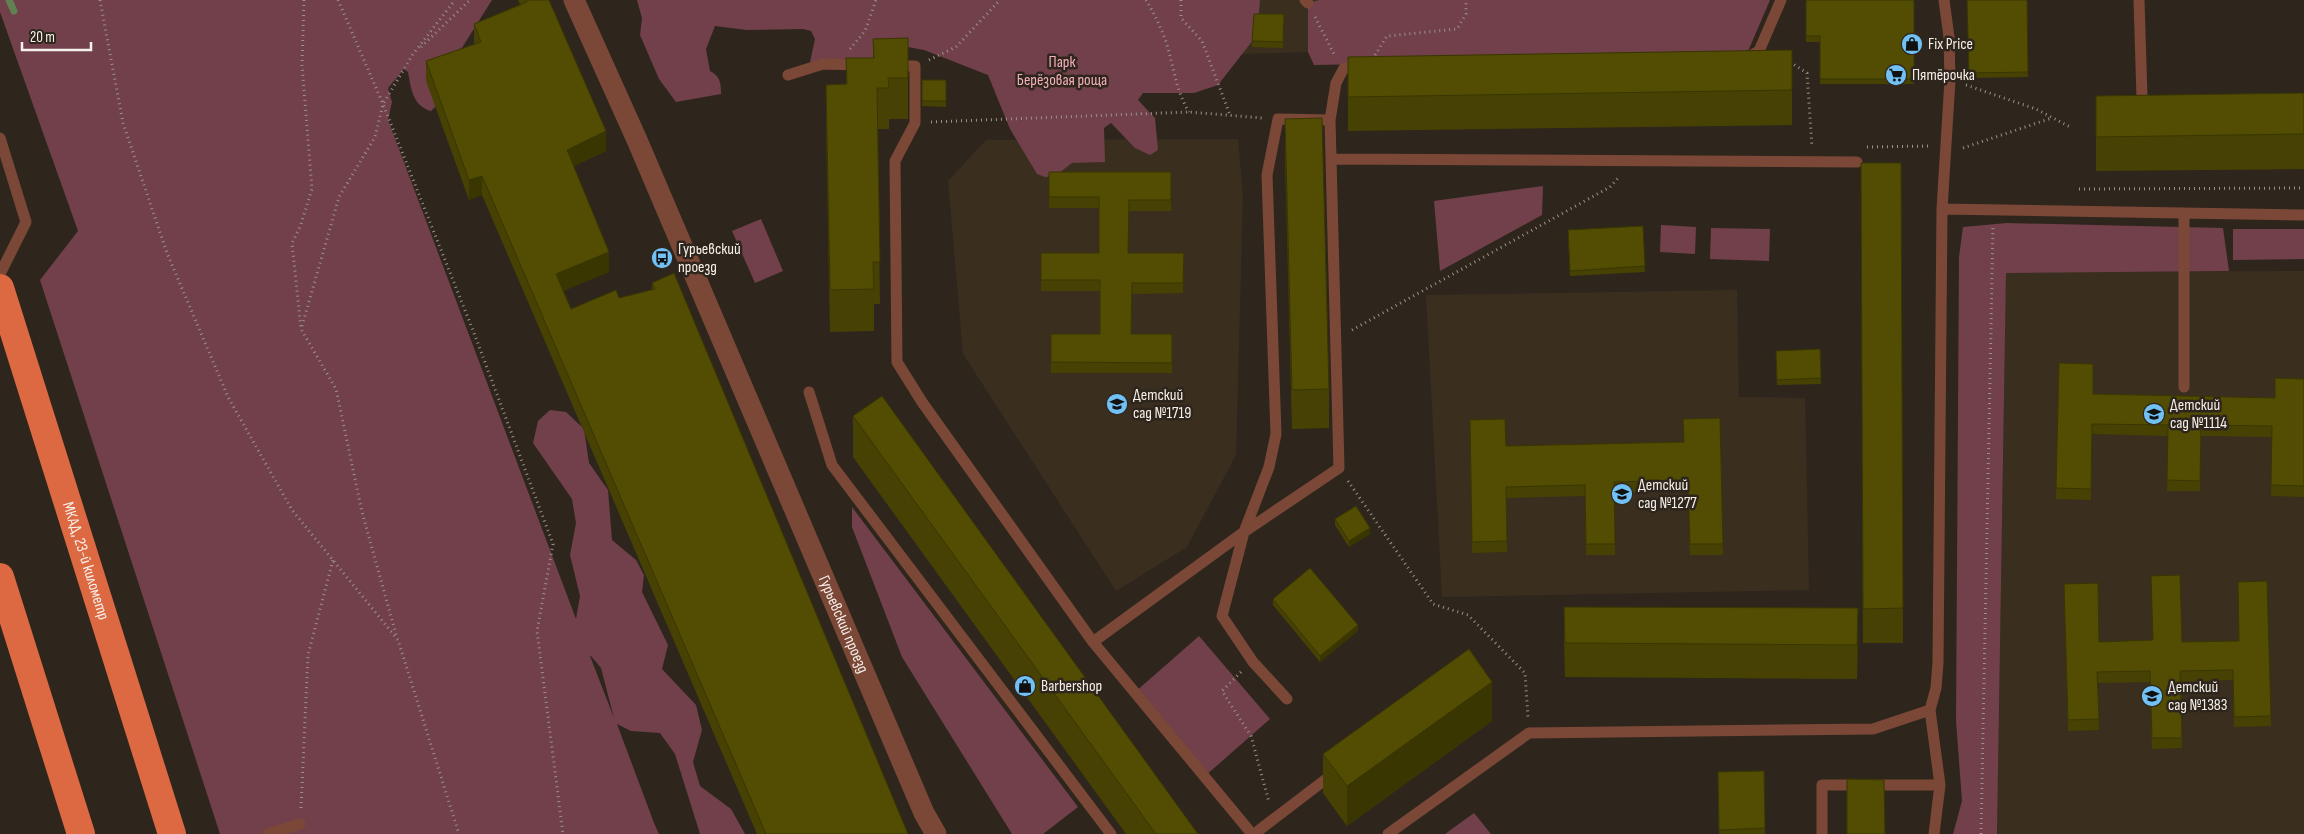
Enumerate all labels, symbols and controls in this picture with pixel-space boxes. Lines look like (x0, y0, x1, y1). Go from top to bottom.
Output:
scale bar (22, 20, 91, 52)
text: 20 m (30, 28, 55, 47)
shop icon: Fix Price (1900, 32, 1924, 56)
place label: Fix Price (1928, 35, 1973, 54)
park label: Парк Берёзовая роща (1017, 53, 1107, 90)
supermarket icon: Пятёрочка (1884, 63, 1908, 87)
place label: Пятёрочка (1912, 66, 1975, 85)
place label: Гурьевский проезд (678, 240, 741, 277)
bus stop icon: Гурьевский проезд (650, 246, 674, 270)
place label: Детский сад №1719 (1133, 386, 1191, 423)
school or university icon: Детский сад №1719 (1105, 392, 1129, 416)
place label: Детский сад №1114 (2170, 396, 2227, 433)
school or university icon: Детский сад №1114 (2142, 402, 2166, 426)
place label: Детский сад №1277 (1638, 476, 1697, 513)
school or university icon: Детский сад №1277 (1610, 482, 1634, 506)
street label: МКАД, 23-й километр (58, 499, 113, 622)
street label: Гурьевский проезд (814, 573, 873, 676)
shop icon: Barbershop (1013, 674, 1037, 698)
place label: Barbershop (1041, 677, 1102, 696)
place label: Детский сад №1383 (2168, 678, 2228, 715)
school or university icon: Детский сад №1383 (2140, 684, 2164, 708)

